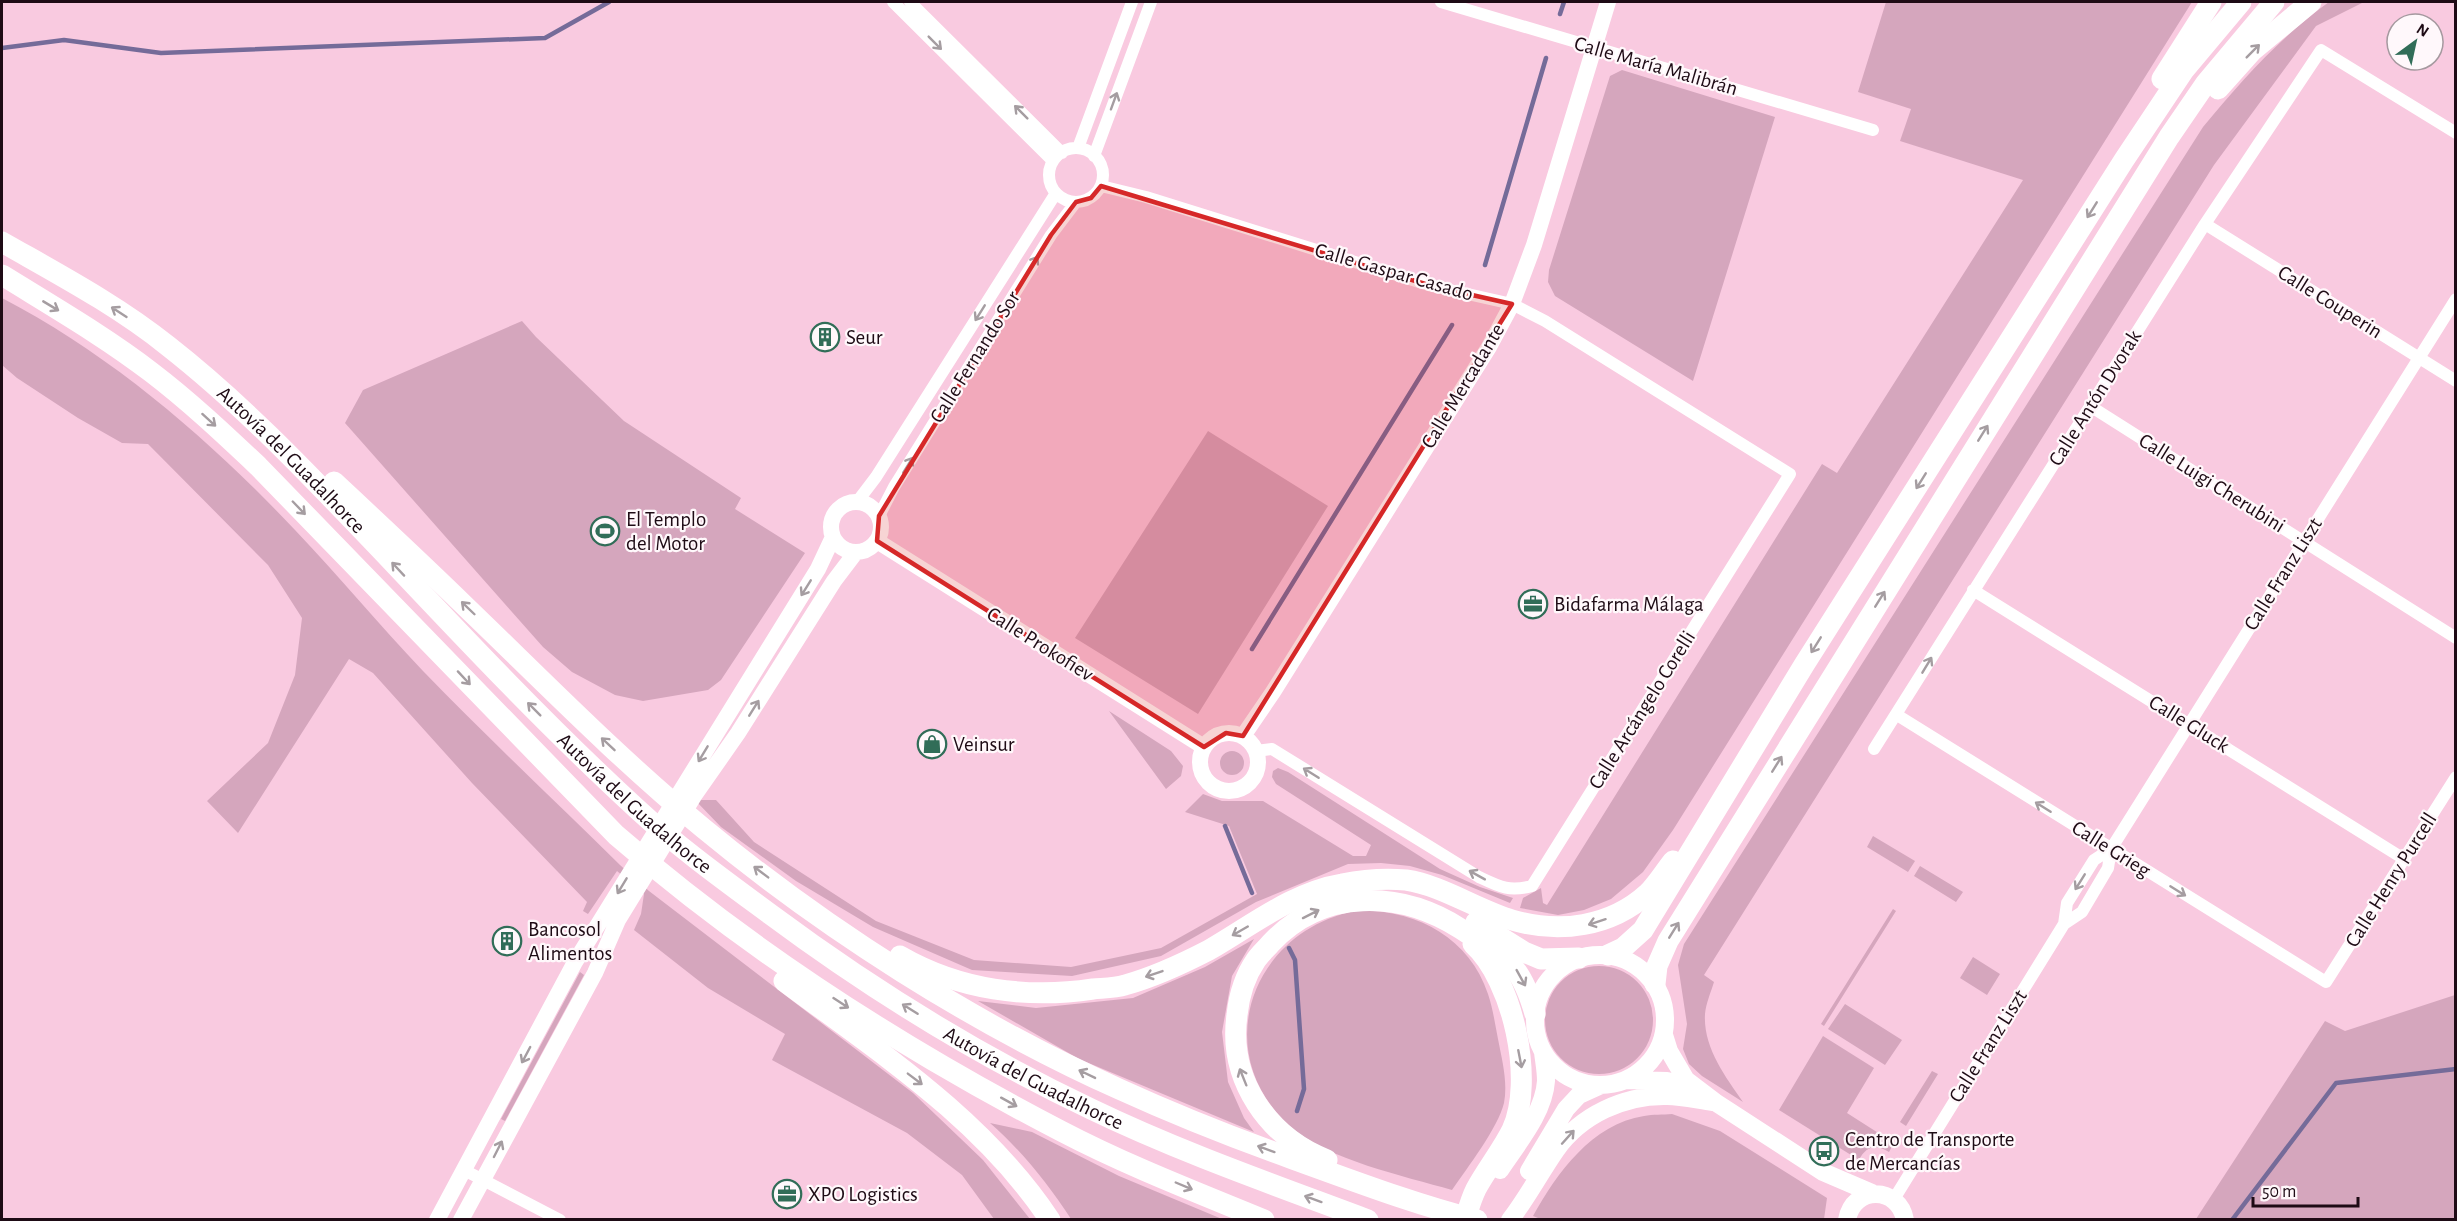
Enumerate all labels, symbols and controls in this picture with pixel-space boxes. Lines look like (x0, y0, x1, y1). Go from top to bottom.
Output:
north arrow (2385, 12, 2445, 72)
text: N (2414, 21, 2432, 40)
street label: Calle María Malibrán (1572, 33, 1740, 99)
one-way arrow (927, 35, 942, 50)
one-way arrow (2246, 44, 2261, 58)
one-way arrow (1110, 93, 1121, 111)
one-way arrow (1013, 104, 1028, 119)
one-way arrow (2086, 201, 2099, 218)
street label: Calle Gaspar Casado (1312, 239, 1476, 305)
one-way arrow (1028, 256, 1040, 273)
street label: Calle Couperin (2274, 262, 2386, 342)
street label: Calle Fernando Sor (926, 287, 1024, 427)
one-way arrow (42, 300, 59, 312)
one-way arrow (973, 305, 986, 322)
one-way arrow (111, 306, 128, 318)
street label: Calle Mercadante (1418, 320, 1508, 452)
building icon: Seur (809, 321, 841, 353)
street label: Calle Antón Dvorak (2045, 326, 2145, 470)
place label: Seur (846, 327, 883, 348)
street label: Autovía del Guadalhorce (213, 382, 370, 537)
one-way arrow (202, 413, 217, 427)
one-way arrow (1978, 425, 1990, 442)
street label: Calle Luigi Cherubini (2135, 430, 2289, 536)
one-way arrow (902, 457, 914, 474)
one-way arrow (1914, 472, 1926, 489)
one-way arrow (291, 500, 306, 515)
place label: El Templo del Motor (626, 509, 706, 554)
street label: Calle Franz Liszt (2240, 514, 2326, 634)
sports icon: El Templo del Motor (589, 515, 621, 547)
one-way arrow (391, 561, 406, 576)
one-way arrow (799, 579, 811, 596)
office icon: Bidafarma Málaga (1517, 588, 1549, 620)
one-way arrow (1874, 591, 1886, 608)
place label: Bidafarma Málaga (1554, 594, 1704, 615)
one-way arrow (460, 601, 475, 615)
street label: Calle Prokofiev (983, 603, 1097, 685)
street label: Calle Arcángelo Corelli (1585, 627, 1699, 793)
one-way arrow (1810, 636, 1822, 653)
one-way arrow (1922, 657, 1934, 674)
one-way arrow (457, 670, 471, 685)
street label: Calle Gluck (2145, 691, 2233, 757)
one-way arrow (748, 700, 760, 717)
one-way arrow (527, 701, 542, 716)
shop icon: Veinsur (916, 728, 948, 760)
street label: Autovía del Guadalhorce (554, 729, 716, 877)
place label: Veinsur (953, 734, 1015, 755)
one-way arrow (600, 737, 615, 751)
one-way arrow (697, 745, 709, 762)
one-way arrow (1771, 756, 1783, 773)
one-way arrow (1303, 767, 1320, 779)
one-way arrow (2035, 800, 2052, 813)
street label: Calle Henry Purcell (2341, 809, 2441, 951)
street label: Calle Grieg (2068, 817, 2154, 882)
one-way arrow (753, 866, 769, 879)
one-way arrow (1469, 869, 1486, 881)
one-way arrow (2074, 873, 2086, 890)
one-way arrow (616, 877, 628, 894)
one-way arrow (2169, 886, 2186, 898)
one-way arrow (1301, 908, 1319, 919)
one-way arrow (1588, 917, 1607, 928)
place label: Bancosol Alimentos (528, 919, 612, 964)
one-way arrow (1669, 922, 1681, 939)
building icon: Bancosol Alimentos (491, 925, 523, 957)
one-way arrow (1231, 926, 1248, 938)
one-way arrow (1515, 969, 1527, 986)
one-way arrow (1145, 970, 1164, 981)
street label: Calle Franz Liszt (1945, 986, 2031, 1106)
one-way arrow (832, 997, 849, 1009)
one-way arrow (902, 1003, 919, 1015)
street label: Autovía del Guadalhorce (940, 1022, 1126, 1133)
one-way arrow (520, 1046, 532, 1063)
one-way arrow (1515, 1049, 1526, 1069)
one-way arrow (1078, 1067, 1096, 1079)
one-way arrow (1237, 1068, 1248, 1087)
one-way arrow (906, 1072, 922, 1085)
one-way arrow (999, 1097, 1017, 1108)
place label: Centro de Transporte de Mercancías (1845, 1129, 2015, 1174)
one-way arrow (1561, 1130, 1575, 1145)
bus stop icon: Centro de Transporte de Mercancías (1808, 1135, 1840, 1167)
one-way arrow (493, 1141, 505, 1159)
one-way arrow (1257, 1143, 1276, 1154)
scale bar (2253, 1170, 2358, 1208)
office icon: XPO Logistics (771, 1178, 803, 1210)
one-way arrow (1175, 1181, 1193, 1192)
text: 50 m (2262, 1183, 2296, 1201)
place label: XPO Logistics (808, 1184, 918, 1205)
one-way arrow (1305, 1193, 1323, 1204)

